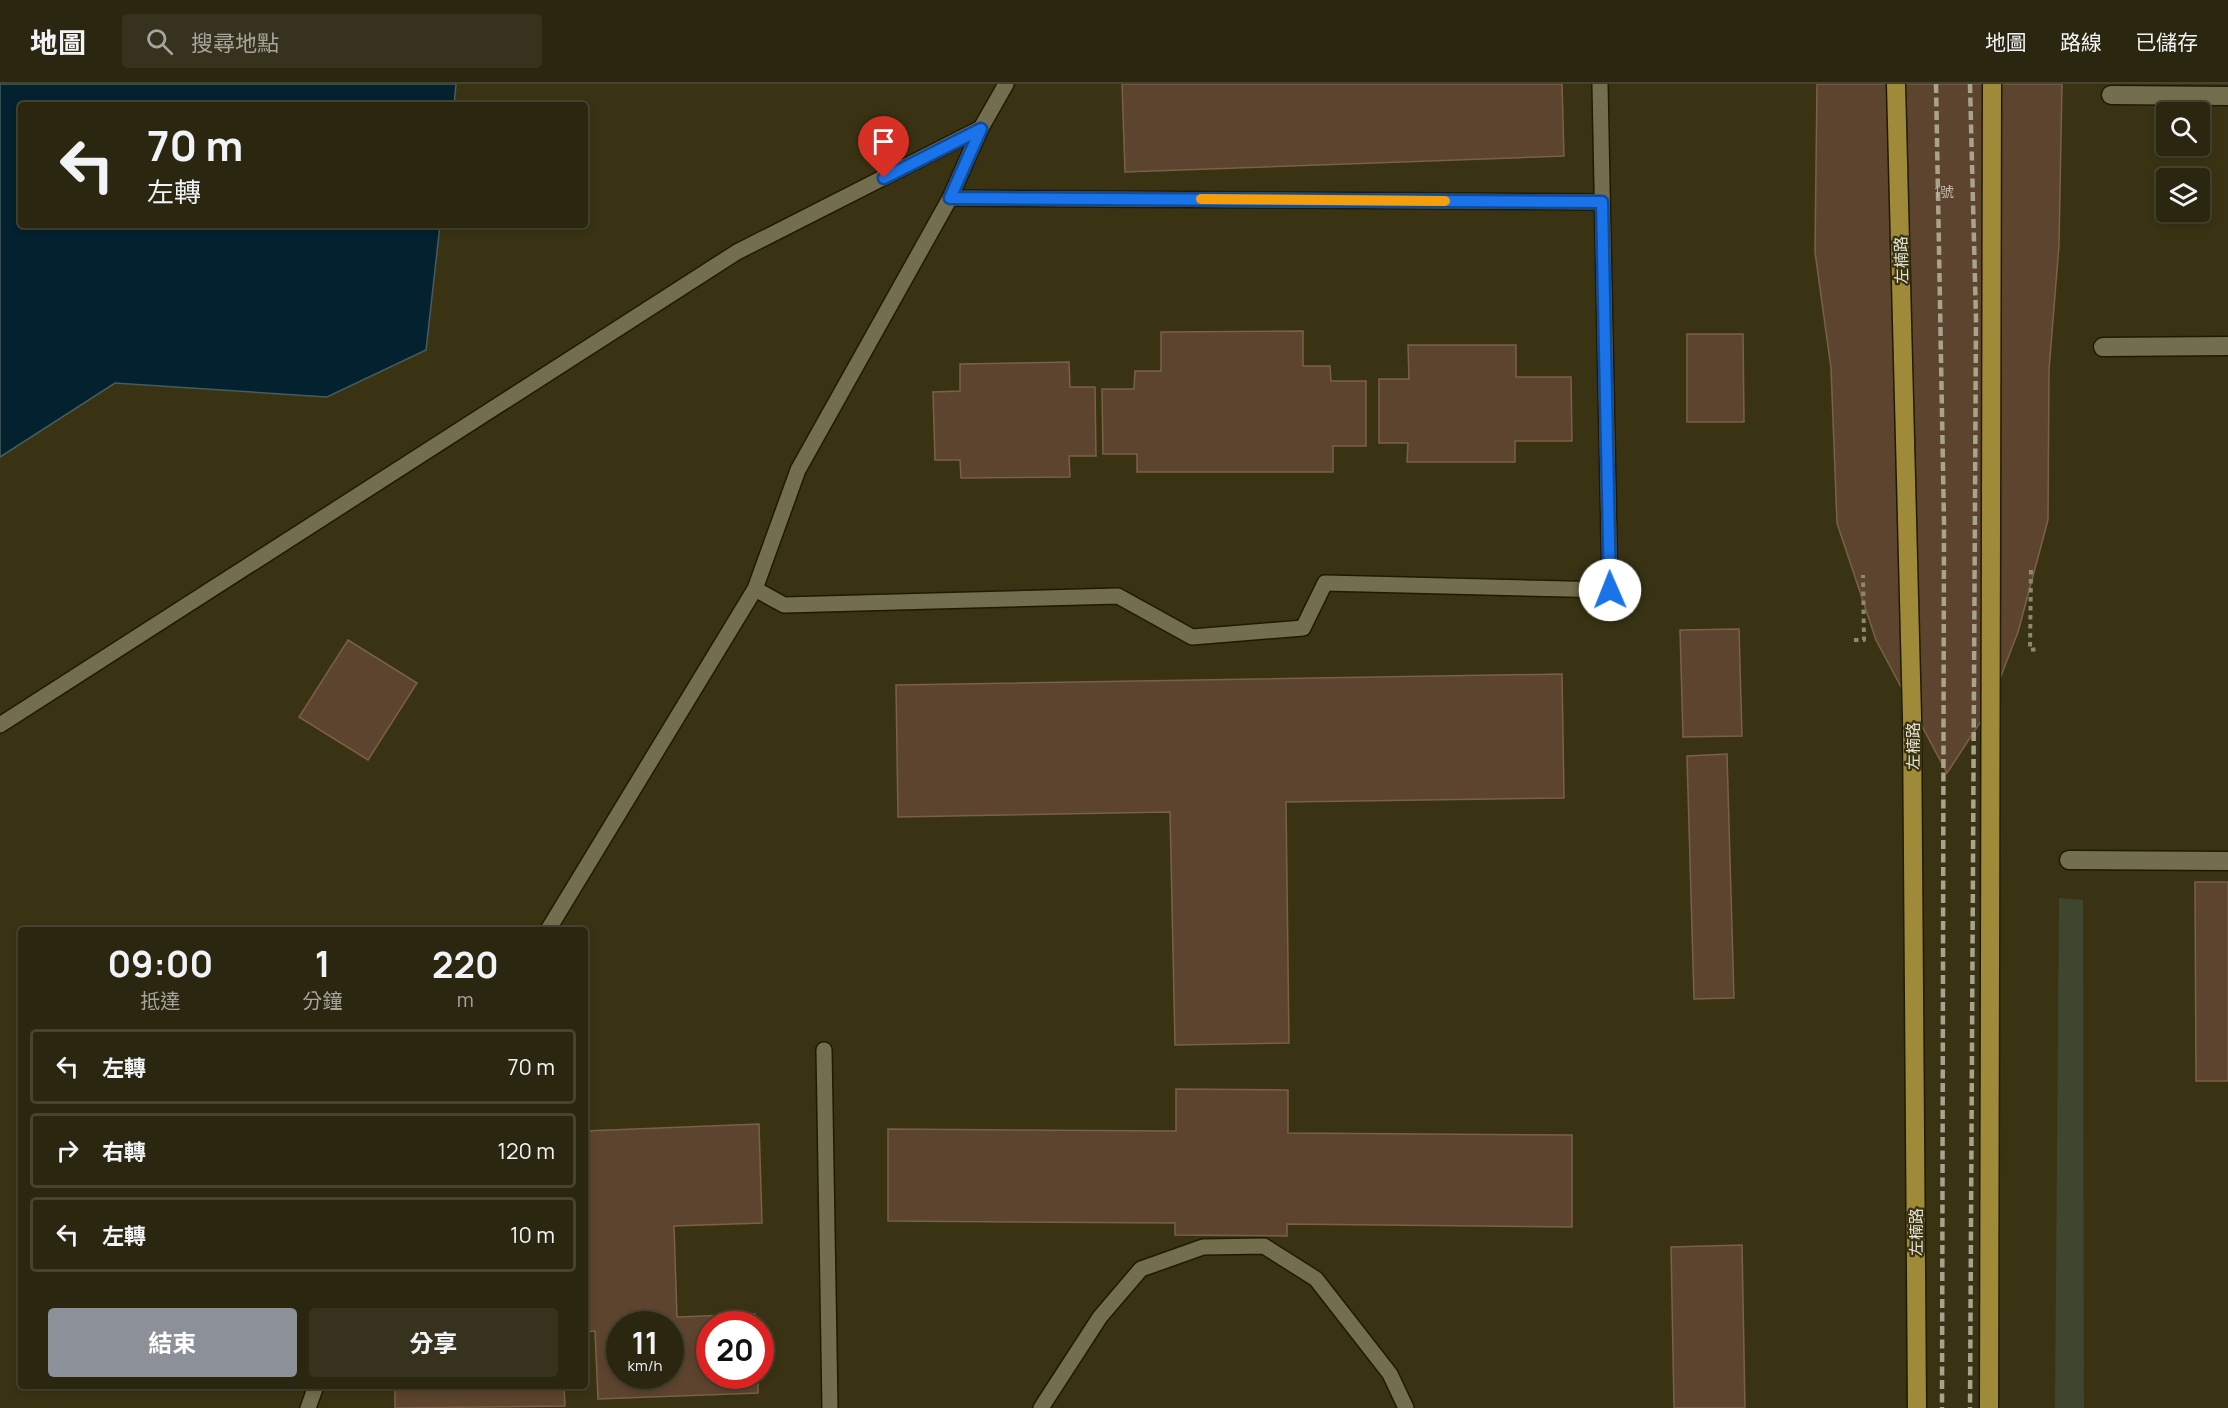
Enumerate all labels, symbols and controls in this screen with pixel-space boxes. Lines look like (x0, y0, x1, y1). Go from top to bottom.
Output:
search box (122, 14, 542, 68)
text: 地圖 (30, 23, 86, 61)
icon: search (143, 25, 176, 58)
text: 搜尋地點 (191, 28, 279, 58)
text: 地圖 (1985, 28, 2027, 56)
text: 路線 (2060, 28, 2102, 56)
text: 已儲存 (2135, 28, 2198, 56)
map controls (2156, 102, 2210, 222)
button: search (2156, 102, 2210, 156)
text: 70 m (147, 116, 243, 174)
pin (858, 116, 909, 178)
icon: arrive (867, 125, 900, 158)
icon: left (48, 126, 126, 204)
button: layers (2156, 168, 2210, 222)
text: 左轉 (147, 173, 201, 210)
house number: 1號 (1934, 182, 1954, 201)
street label: 左楠路 (1890, 236, 1912, 284)
position arrow (1578, 558, 1642, 622)
street label: 左楠路 (1902, 722, 1924, 770)
text: 09:00 (107, 939, 213, 988)
text: 1 (315, 939, 330, 988)
text: 220 (432, 940, 499, 989)
text: m (457, 986, 474, 1013)
text: 抵達 (140, 987, 180, 1014)
text: 分鐘 (303, 987, 343, 1014)
icon: left (51, 1050, 84, 1083)
text: 70 m (507, 1052, 555, 1082)
text: 左轉 (102, 1053, 146, 1083)
icon: right (51, 1134, 84, 1167)
text: 120 m (497, 1136, 555, 1166)
text: 右轉 (102, 1137, 146, 1167)
street label: 左楠路 (1905, 1208, 1927, 1256)
icon: left (51, 1218, 84, 1251)
text: 10 m (510, 1220, 555, 1250)
text: 左轉 (102, 1221, 146, 1251)
button: 結束 (48, 1308, 297, 1377)
button: 分享 (309, 1308, 558, 1377)
speed limit sign: 20 (696, 1311, 774, 1389)
text: 11 (632, 1322, 658, 1363)
text: km/h (628, 1355, 662, 1376)

